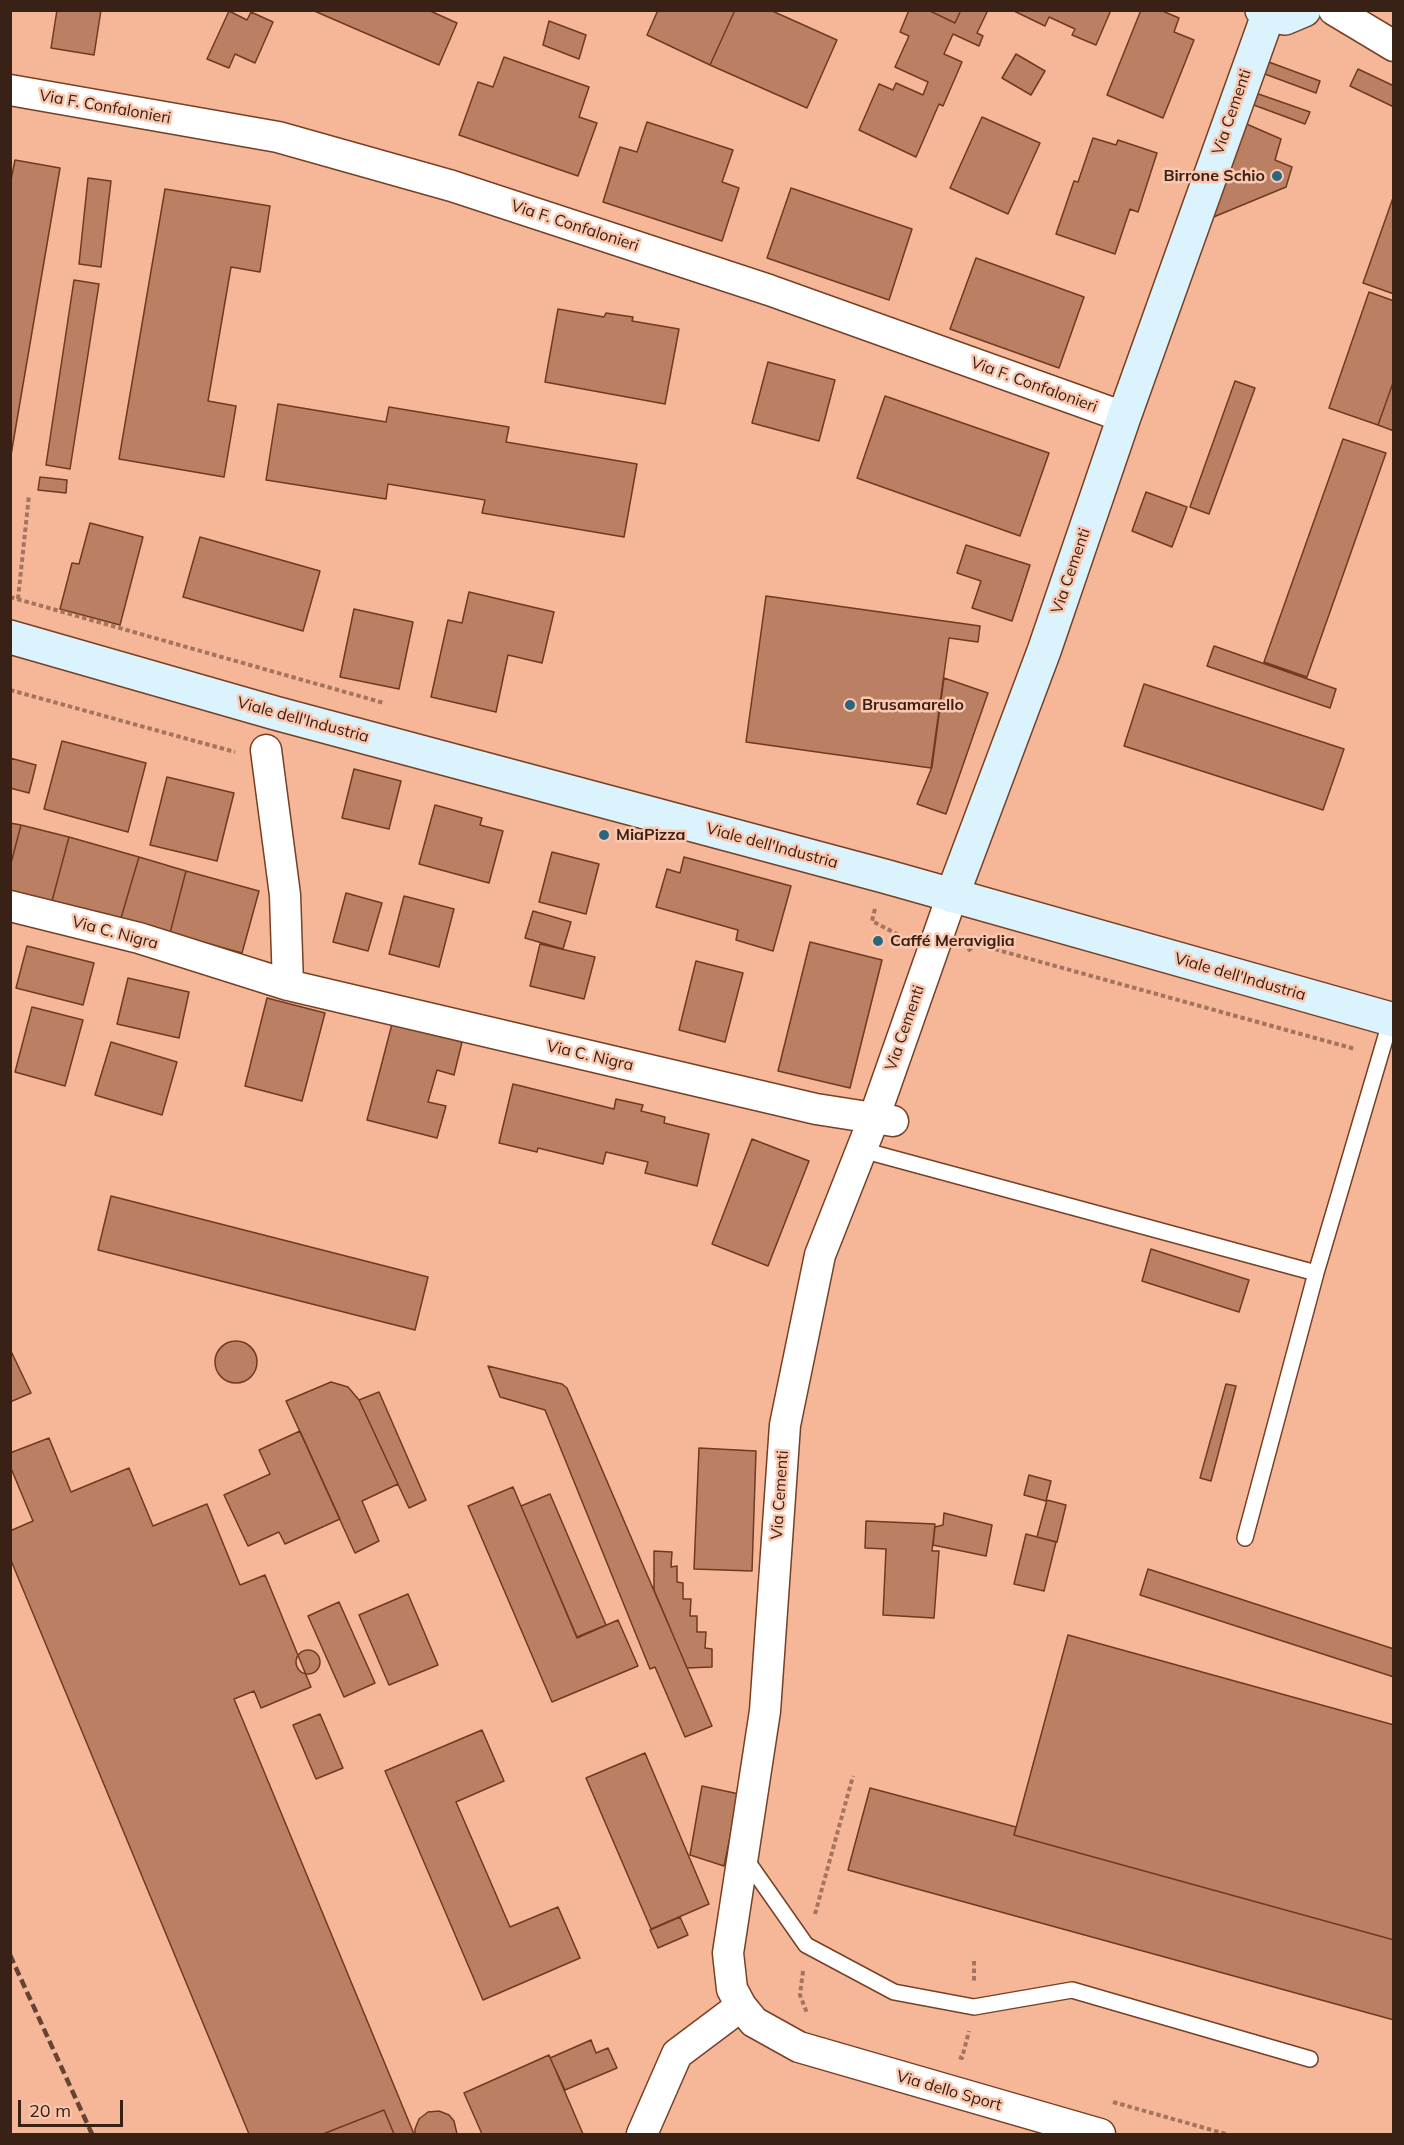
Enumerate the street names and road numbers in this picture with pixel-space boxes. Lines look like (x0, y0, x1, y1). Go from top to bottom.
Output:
street label: Via Cementi (1208, 67, 1256, 157)
street label: Via F. Confalonieri (38, 86, 172, 128)
street label: Via F. Confalonieri (509, 196, 641, 256)
street label: Via F. Confalonieri (968, 353, 1100, 417)
street label: Via Cementi (1047, 526, 1095, 616)
street label: Viale dell'Industria (235, 693, 371, 747)
street label: Viale dell'Industria (704, 819, 840, 873)
street label: Via C. Nigra (70, 912, 160, 954)
street label: Viale dell'Industria (1172, 949, 1308, 1005)
street label: Via Cementi (881, 983, 929, 1073)
street label: Via C. Nigra (545, 1037, 635, 1075)
street label: Via Cementi (767, 1450, 793, 1540)
street label: Via dello Sport (894, 2067, 1004, 2115)

